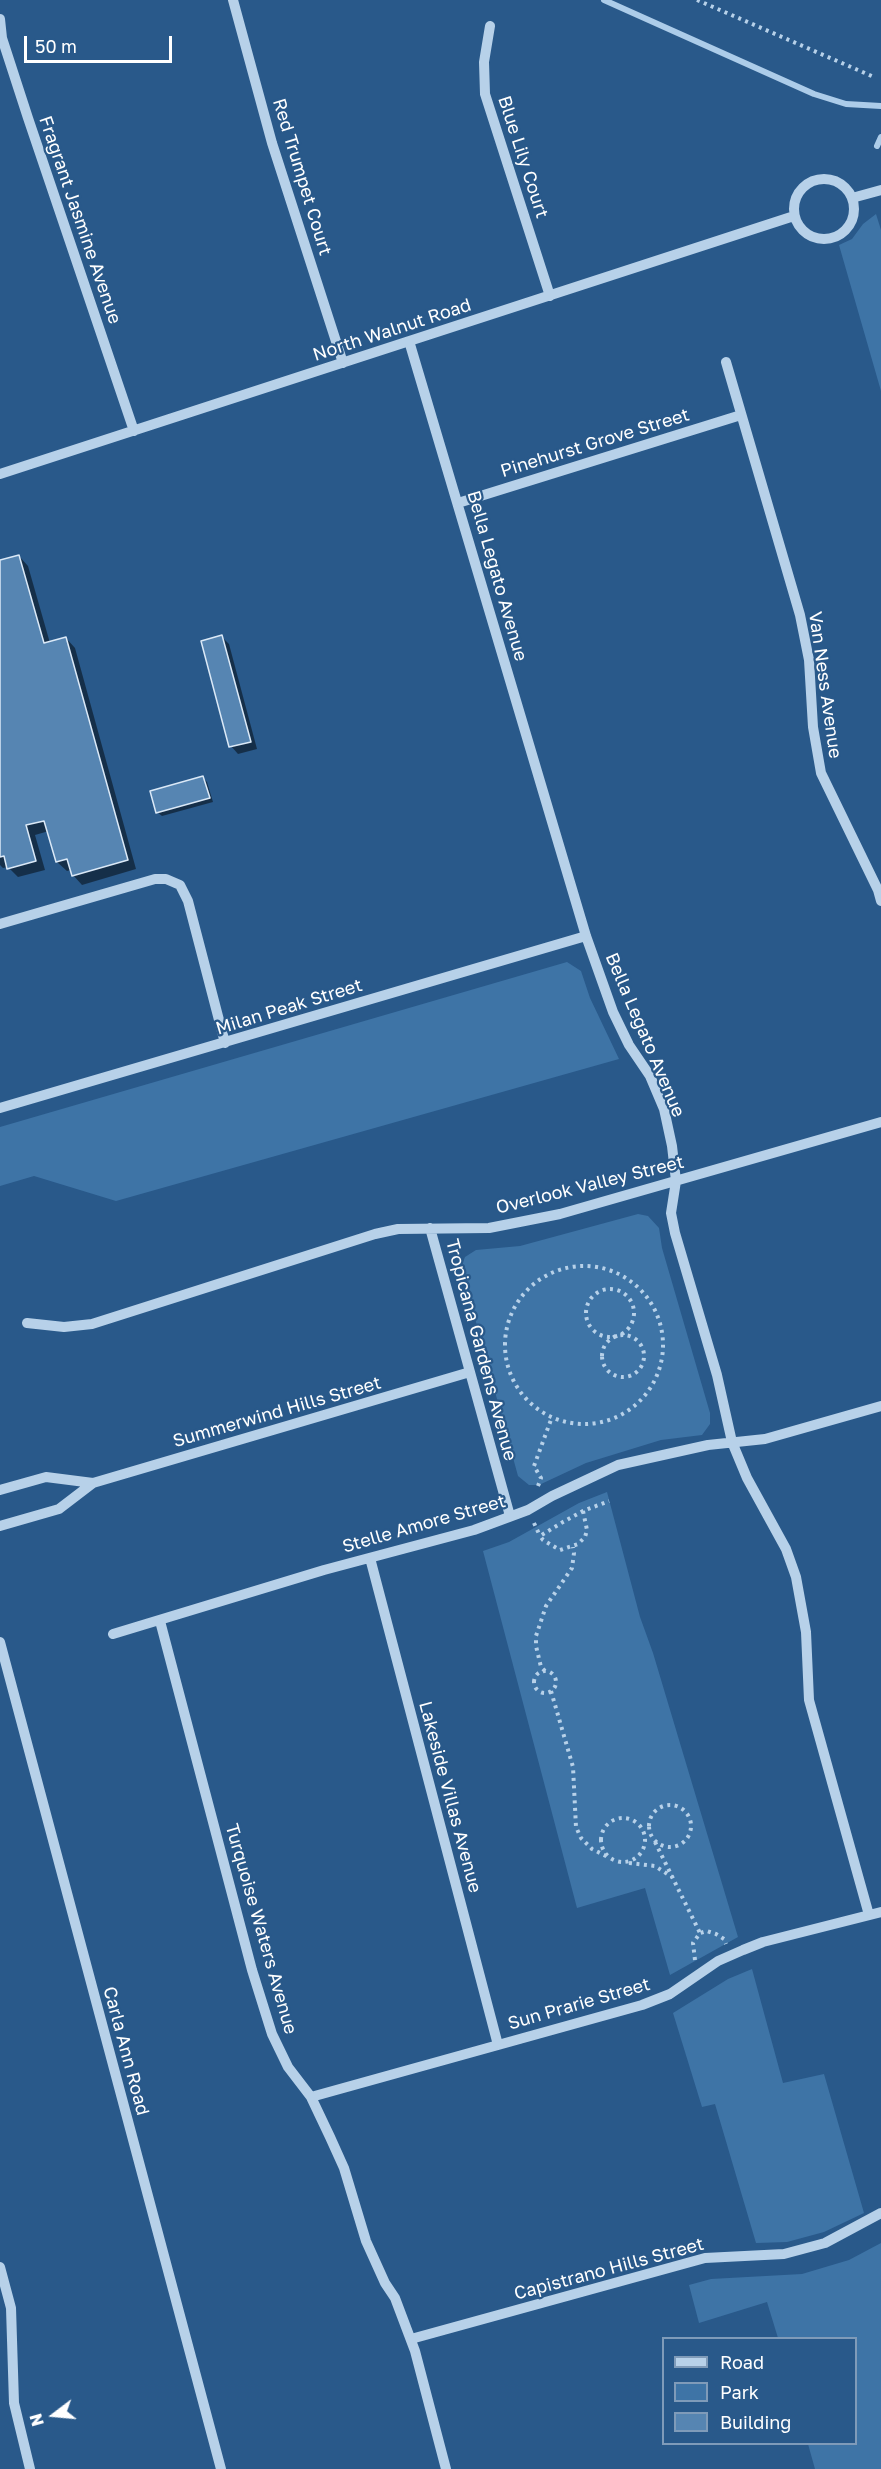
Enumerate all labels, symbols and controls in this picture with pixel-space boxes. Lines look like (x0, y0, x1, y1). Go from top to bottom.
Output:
scale bar (27, 24, 176, 62)
text: 50 m (35, 35, 77, 57)
street label: Blue Lily Court (493, 93, 553, 221)
street label: Red Trumpet Court (268, 96, 336, 258)
street label: Fragrant Jasmine Avenue (34, 113, 126, 327)
street label: North Walnut Road (310, 294, 474, 366)
street label: Pinehurst Grove Street (498, 404, 692, 482)
street label: Bella Legato Avenue (462, 488, 532, 664)
street label: Van Ness Avenue (804, 610, 846, 760)
street label: Bella Legato Avenue (601, 950, 689, 1120)
street label: Milan Peak Street (213, 974, 365, 1040)
street label: Overlook Valley Street (494, 1151, 686, 1219)
street label: Tropicana Gardens Avenue (441, 1237, 521, 1463)
street label: Summerwind Hills Street (170, 1372, 384, 1452)
street label: Stelle Amore Street (340, 1490, 508, 1558)
street label: Lakeside Villas Avenue (414, 1699, 486, 1895)
street label: Turquoise Waters Avenue (221, 1821, 301, 2037)
street label: Sun Prarie Street (505, 1973, 653, 2035)
street label: Carla Ann Road (98, 1984, 154, 2118)
street label: Capistrano Hills Street (512, 2233, 706, 2305)
legend (662, 2337, 857, 2445)
text: Road (720, 2351, 764, 2373)
text: Park (720, 2381, 759, 2403)
north arrow (24, 2385, 84, 2445)
text: N (25, 2411, 48, 2429)
text: Building (720, 2411, 791, 2433)

